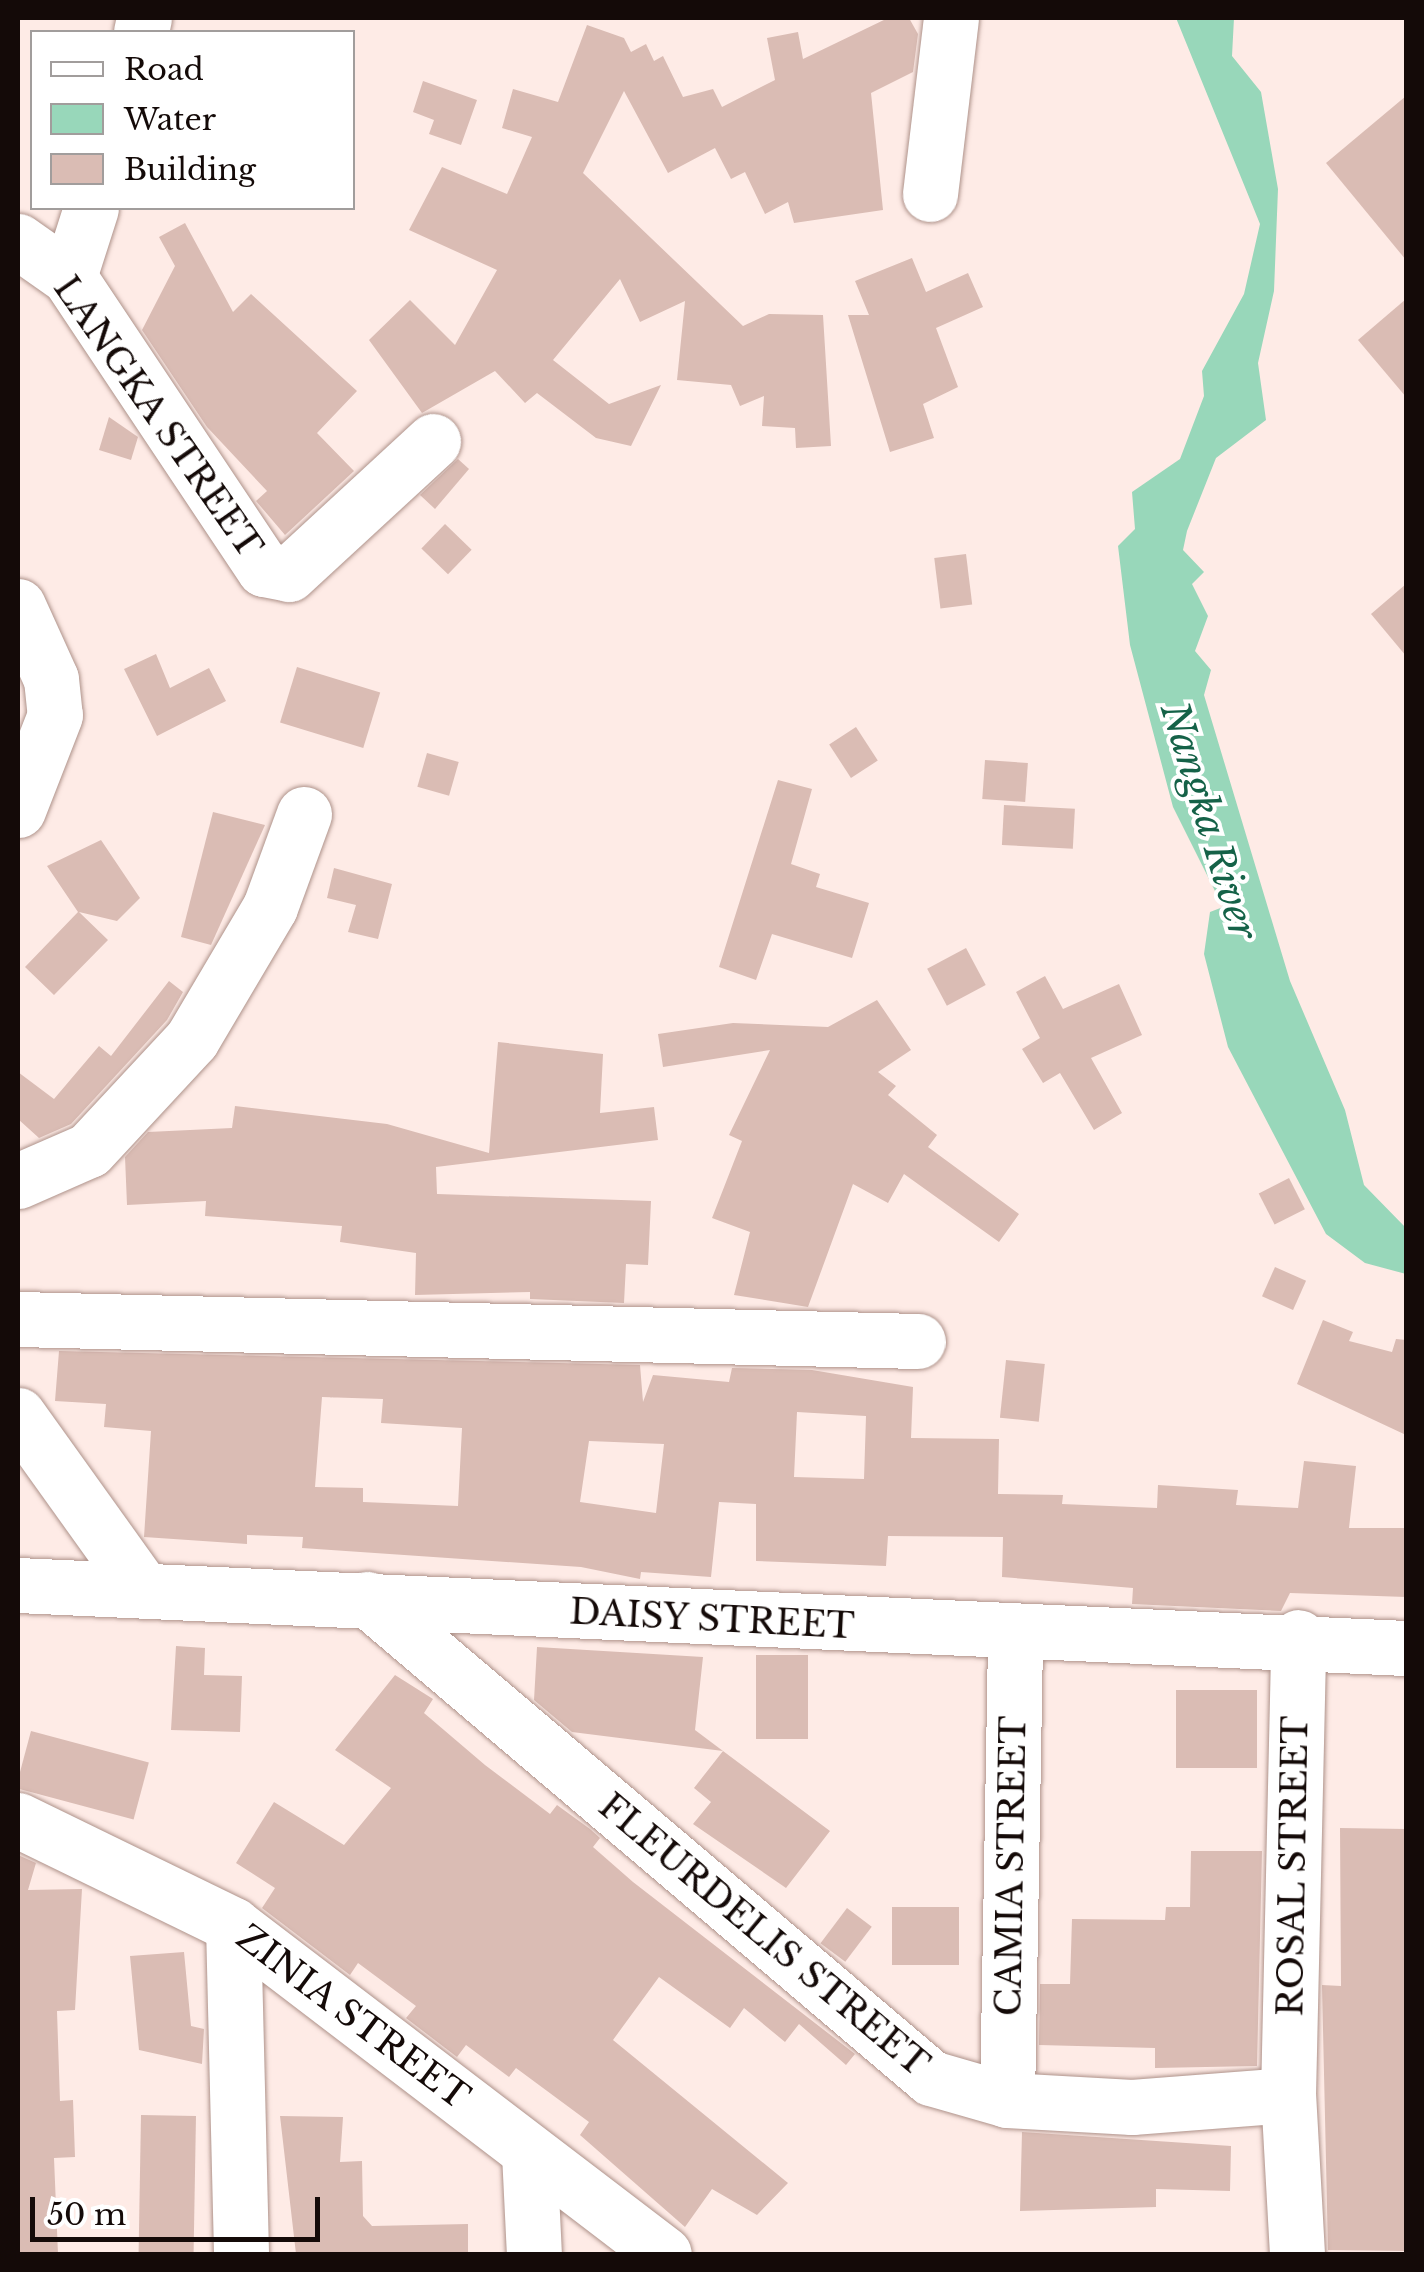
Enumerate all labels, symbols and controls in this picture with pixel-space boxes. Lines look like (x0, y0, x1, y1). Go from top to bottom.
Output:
legend (30, 30, 355, 210)
text: Road (124, 51, 204, 88)
text: Water (124, 101, 216, 138)
text: Building (124, 151, 256, 188)
street label: LANGKA STREET (45, 268, 271, 566)
water label: Nangka River (1151, 696, 1267, 946)
street label: DAISY STREET (568, 1591, 856, 1647)
street label: CAMIA STREET (987, 1715, 1035, 2017)
street label: ROSAL STREET (1269, 1715, 1317, 2017)
street label: FLEURDELIS STREET (591, 1785, 937, 2085)
street label: ZINIA STREET (228, 1916, 478, 2118)
scale bar (35, 2177, 325, 2239)
text: 50 m (47, 2196, 126, 2233)

